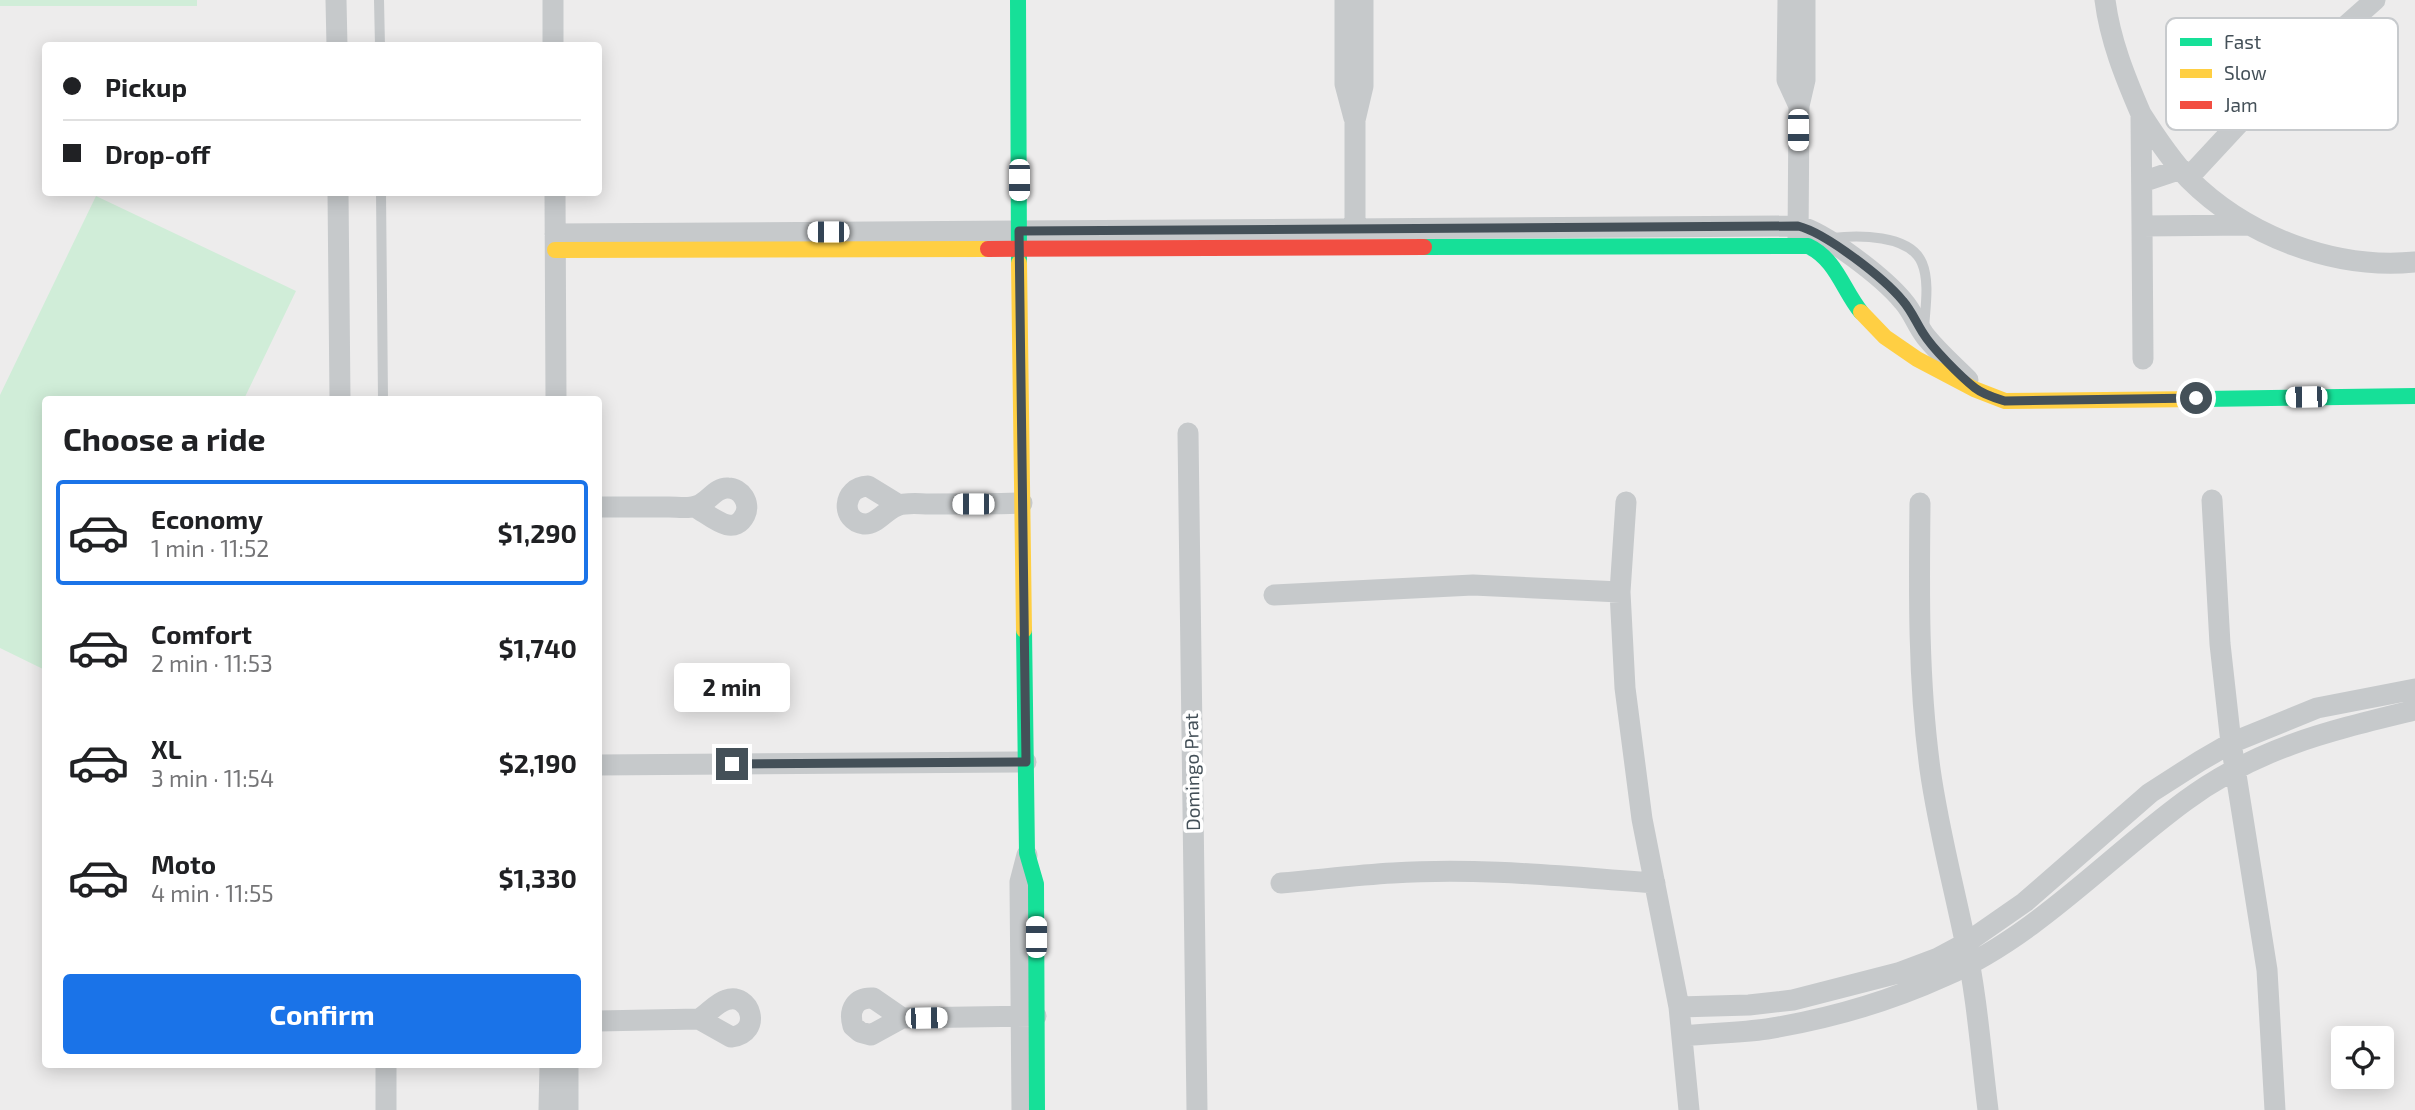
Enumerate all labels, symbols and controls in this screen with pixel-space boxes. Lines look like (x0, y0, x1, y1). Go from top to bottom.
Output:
legend (2166, 18, 2398, 130)
text: Fast (2224, 30, 2261, 53)
text: Slow (2224, 61, 2267, 84)
text: Pickup (105, 71, 187, 102)
text: Jam (2224, 93, 2258, 116)
car (1788, 109, 1809, 151)
text: Drop-off (105, 138, 210, 169)
car (1009, 159, 1030, 201)
car (808, 222, 850, 243)
route start (2180, 382, 2212, 414)
car (2285, 386, 2328, 408)
text: Choose a ride (63, 419, 266, 457)
car (953, 494, 995, 515)
icon: car (67, 501, 130, 564)
text: Economy (151, 503, 263, 534)
text: $1,290 (498, 517, 577, 548)
text: 1 min · 11:52 (151, 534, 269, 562)
icon: car (67, 616, 130, 679)
text: Comfort (151, 618, 252, 649)
text: $1,740 (499, 632, 577, 663)
text: 2 min · 11:53 (151, 649, 273, 677)
callout: 2 min (674, 662, 790, 712)
text: 2 min (703, 673, 761, 701)
street label: Domingo Prat (1179, 713, 1204, 831)
icon: car (67, 731, 130, 794)
text: XL (151, 733, 182, 764)
text: $2,190 (499, 747, 577, 778)
route end (716, 748, 748, 780)
text: 3 min · 11:54 (151, 764, 274, 792)
icon: car (67, 846, 130, 909)
text: Moto (151, 848, 216, 879)
text: $1,330 (499, 862, 577, 893)
text: 4 min · 11:55 (151, 879, 274, 907)
car (1026, 916, 1047, 958)
button: Confirm (63, 974, 581, 1054)
car (905, 1007, 948, 1029)
map controls (2331, 1026, 2394, 1089)
button: locate (2331, 1026, 2394, 1089)

